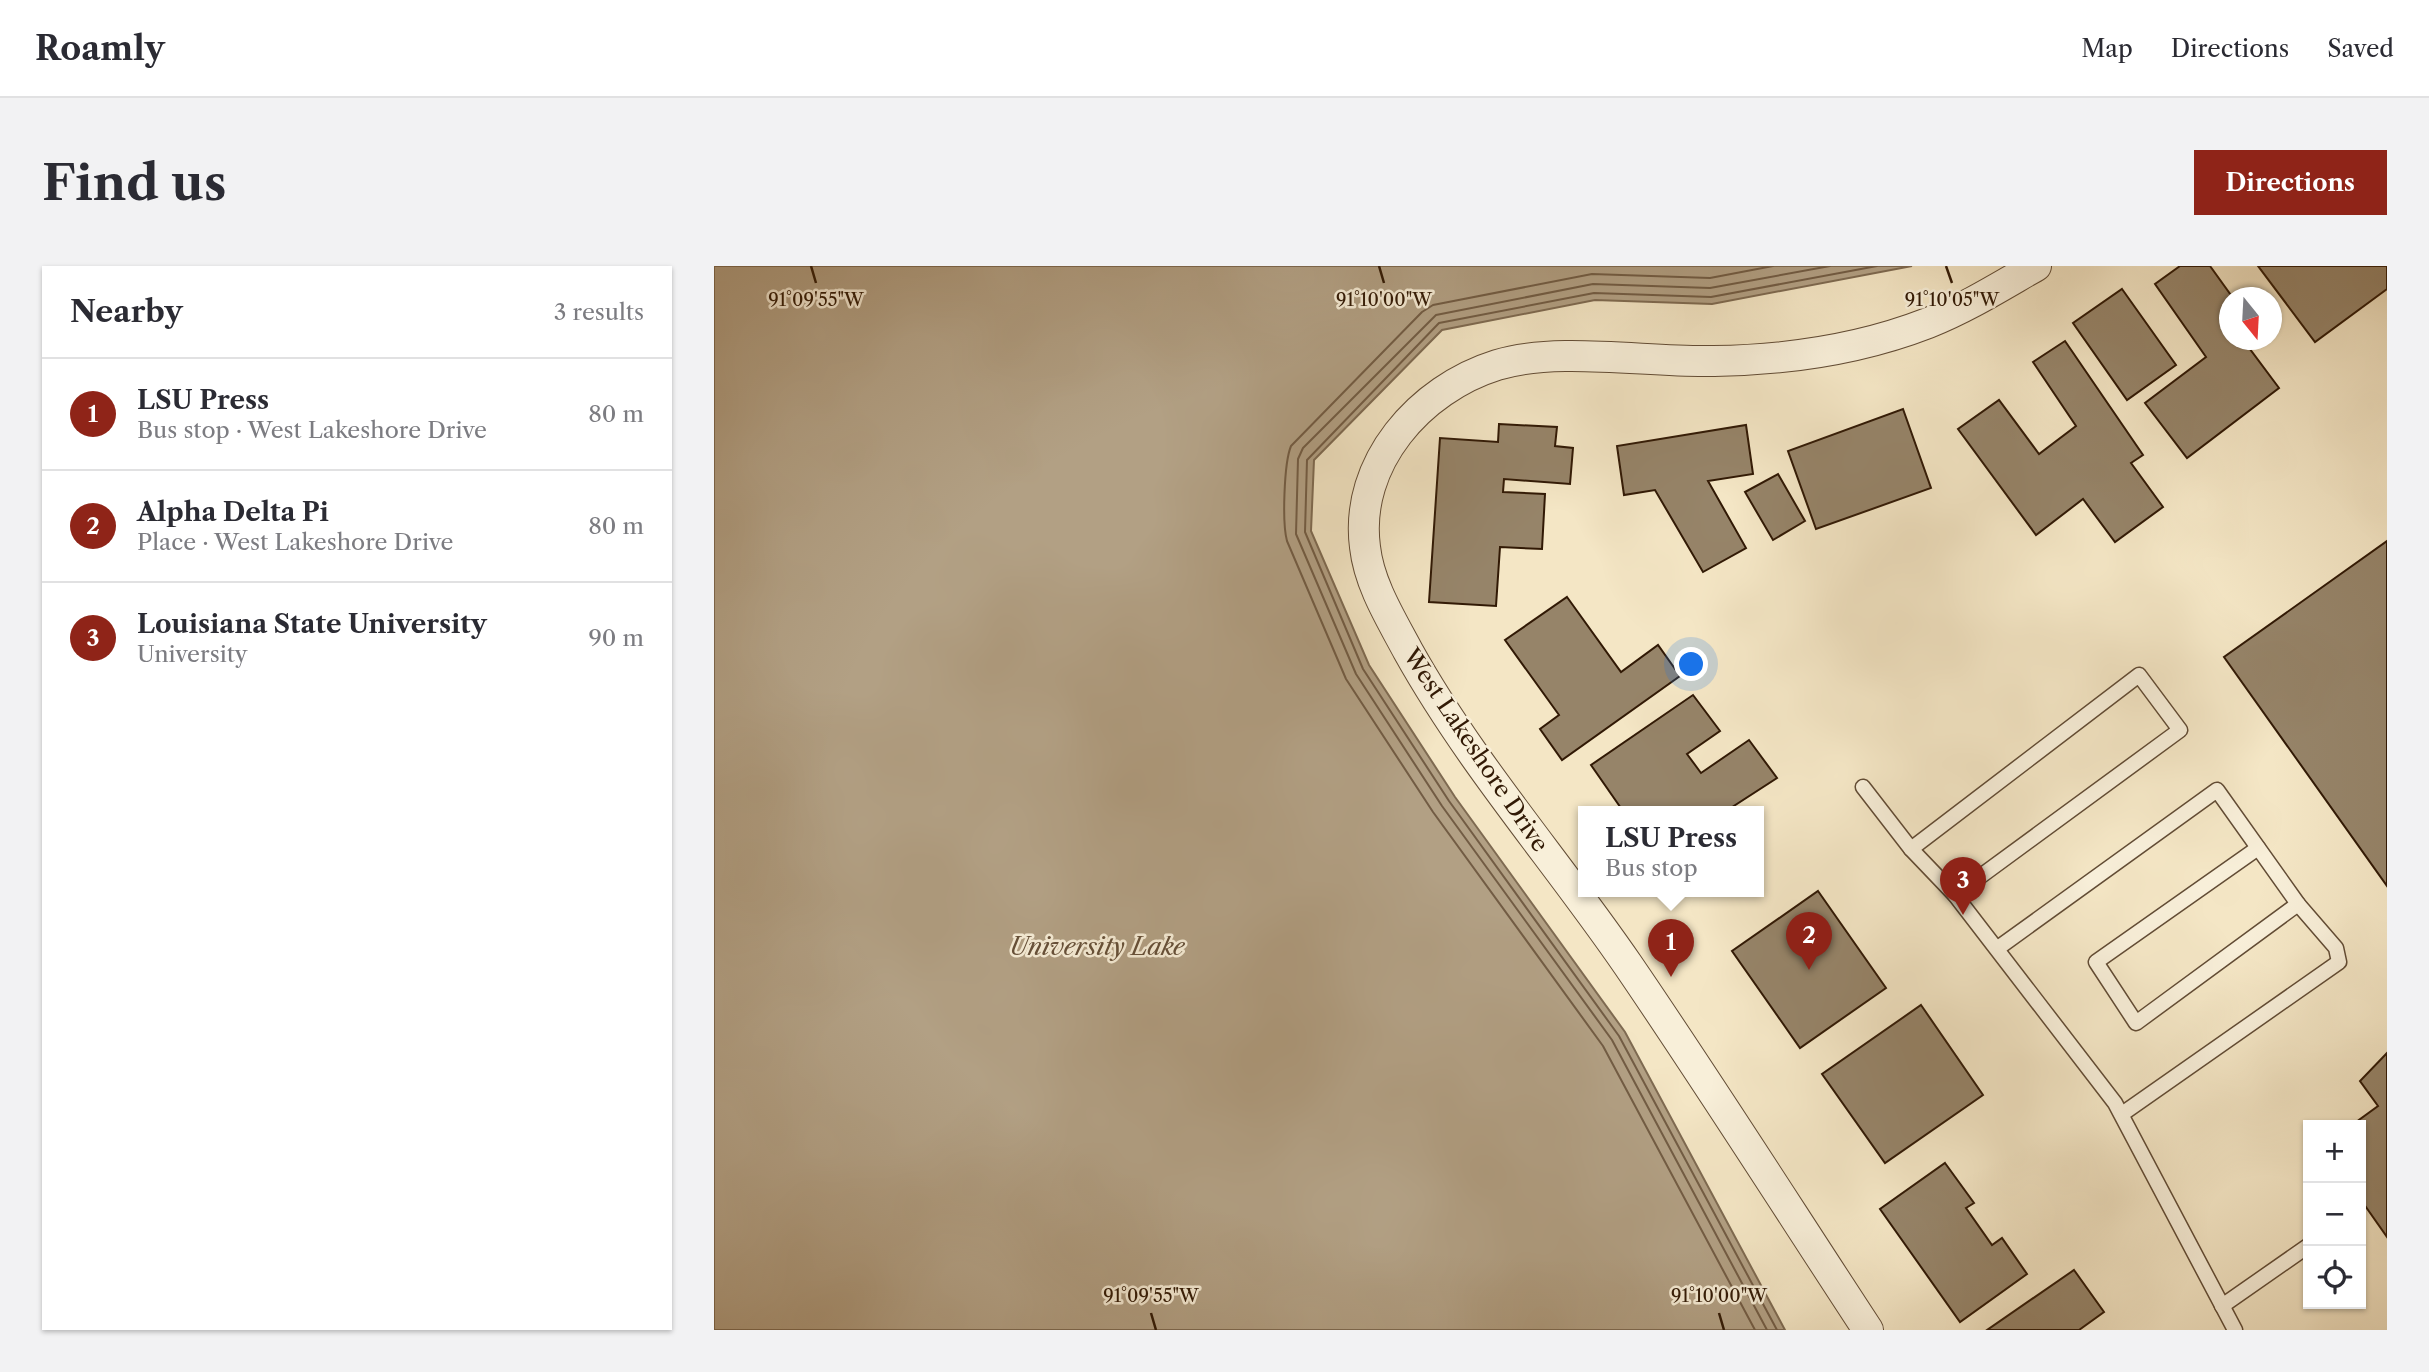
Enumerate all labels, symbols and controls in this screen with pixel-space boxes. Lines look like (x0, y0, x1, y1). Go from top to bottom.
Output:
text: Roamly (35, 28, 165, 69)
text: Map (2081, 34, 2133, 63)
text: Directions (2171, 34, 2289, 63)
text: Saved (2327, 34, 2394, 63)
button: Directions (2194, 150, 2387, 215)
text: Find us (42, 152, 226, 213)
north arrow (2219, 287, 2282, 350)
text: 91°09'55"W (768, 289, 865, 311)
text: 91°10'00"W (1336, 289, 1433, 311)
text: 91°10'05"W (1905, 289, 2000, 311)
text: Nearby (70, 293, 183, 330)
text: 3 results (554, 298, 644, 326)
text: LSU Press (137, 384, 269, 416)
text: 1 (88, 400, 98, 428)
text: 80 m (588, 400, 644, 428)
text: Bus stop · West Lakeshore Drive (137, 416, 487, 444)
text: Alpha Delta Pi (137, 496, 329, 528)
text: 2 (86, 512, 100, 540)
text: 80 m (588, 512, 644, 540)
text: Place · West Lakeshore Drive (137, 528, 453, 556)
text: Louisiana State University (137, 608, 487, 640)
text: 3 (87, 624, 100, 652)
text: 90 m (588, 624, 644, 652)
text: University (137, 640, 248, 668)
street label: West Lakeshore Drive (1397, 642, 1555, 857)
your location (1674, 647, 1708, 681)
popup (1578, 806, 1764, 897)
text: LSU Press (1605, 822, 1737, 854)
text: Bus stop (1605, 854, 1698, 882)
pin: 3 (1940, 857, 1986, 915)
pin: 2 (1786, 912, 1832, 970)
pin: 1 (1648, 919, 1694, 977)
water label: University Lake (1009, 932, 1186, 961)
map controls (2303, 1120, 2366, 1309)
button: + (2303, 1120, 2366, 1183)
button: − (2303, 1183, 2366, 1246)
button: locate (2303, 1246, 2366, 1309)
text: 91°09'55"W (1103, 1285, 1200, 1307)
text: 91°10'00"W (1671, 1285, 1768, 1307)

